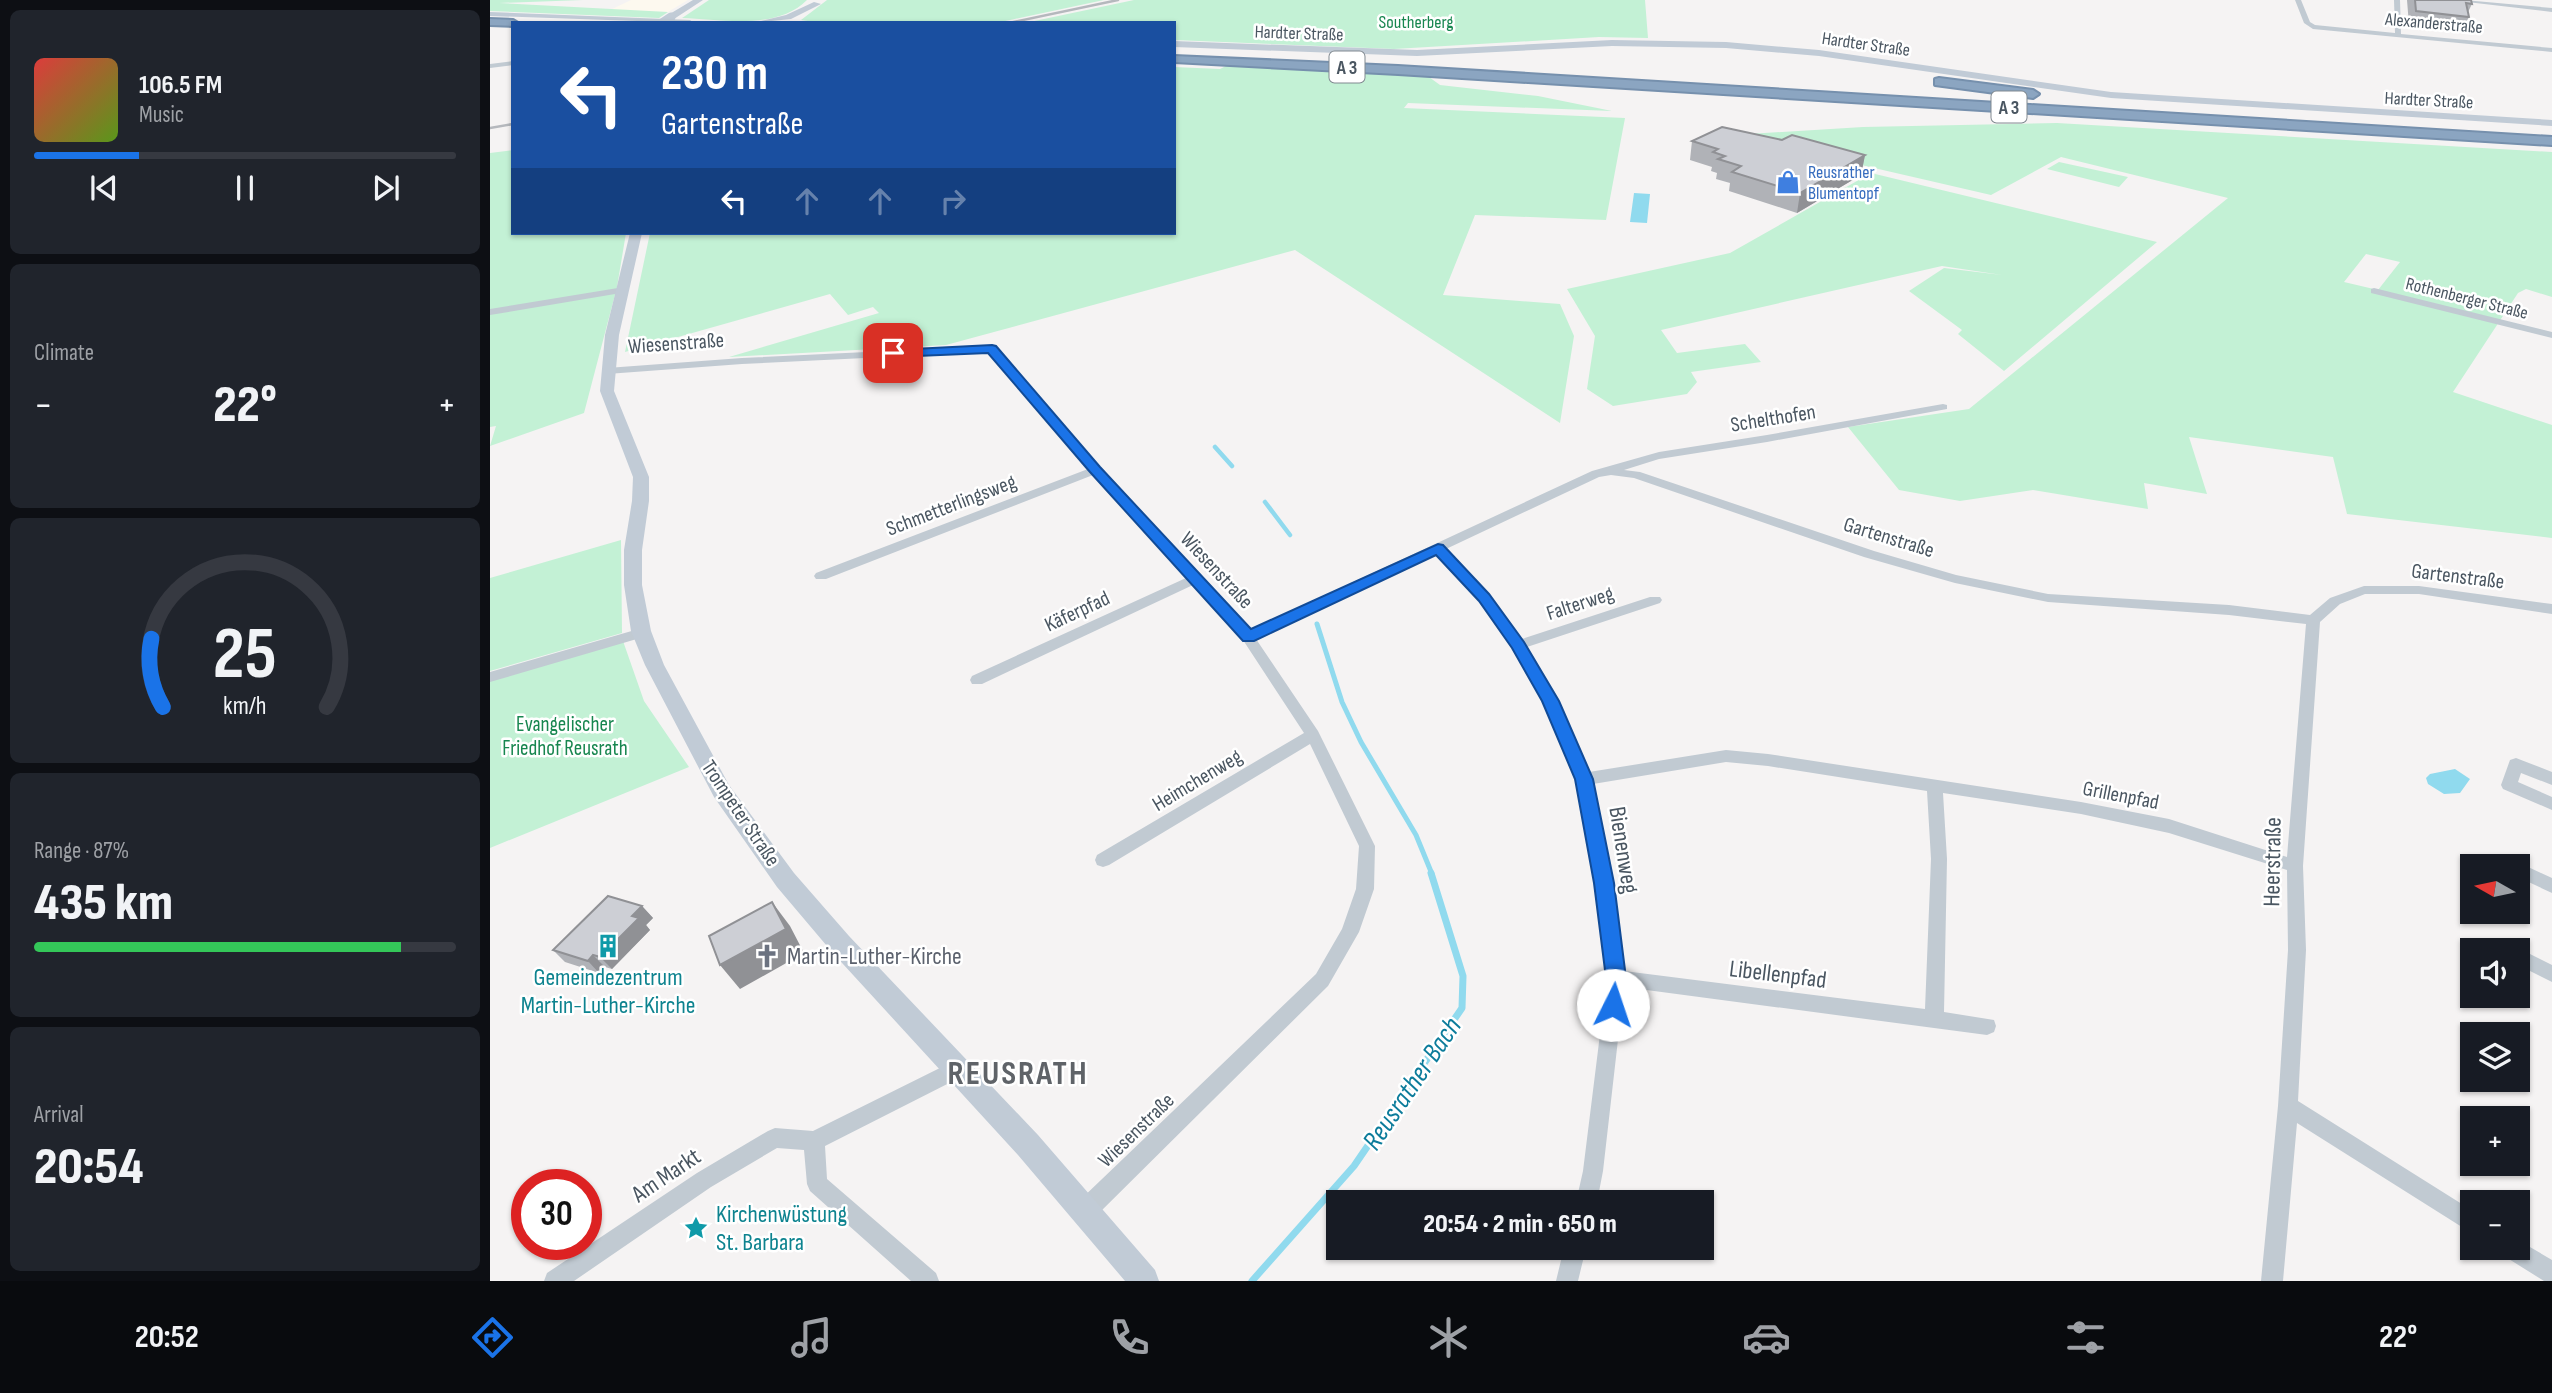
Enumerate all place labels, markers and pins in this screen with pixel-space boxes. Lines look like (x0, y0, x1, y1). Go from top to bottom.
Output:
place label: Reusrather Blumentopf (1808, 162, 1880, 204)
shop icon: Reusrather Blumentopf (1774, 168, 1802, 196)
pin (863, 323, 923, 383)
building icon: Gemeindezentrum Martin-Luther-Kirche (594, 932, 622, 960)
church icon: Martin-Luther-Kirche (753, 942, 781, 970)
place label: Martin-Luther-Kirche (787, 942, 962, 971)
place label: Gemeindezentrum Martin-Luther-Kirche (521, 963, 695, 1020)
place label: Kirchenwüstung St. Barbara (716, 1200, 847, 1257)
place icon: Kirchenwüstung St. Barbara (682, 1214, 710, 1242)

